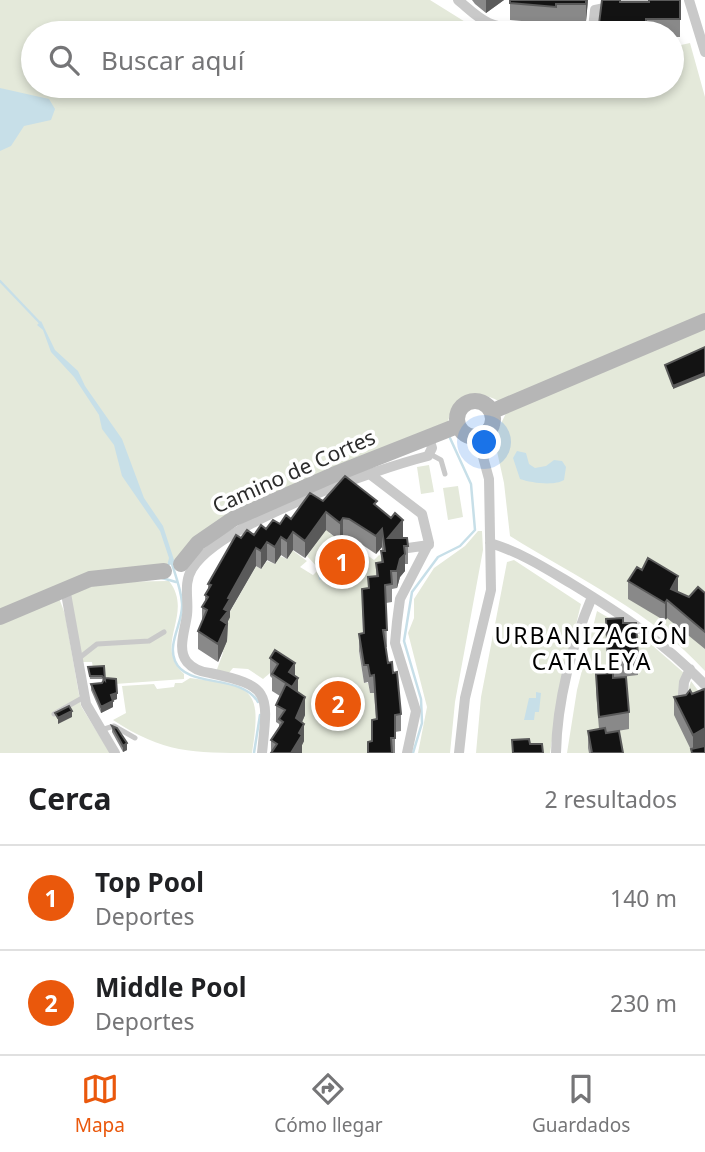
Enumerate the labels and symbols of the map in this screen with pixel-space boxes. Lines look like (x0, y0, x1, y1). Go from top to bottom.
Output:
street label: Camino de Cortes (208, 423, 380, 520)
your location (467, 425, 501, 459)
pin: 1 (319, 536, 365, 588)
district label: URBANIZACIÓN CATALEYA (494, 619, 690, 677)
pin: 2 (315, 678, 361, 730)

